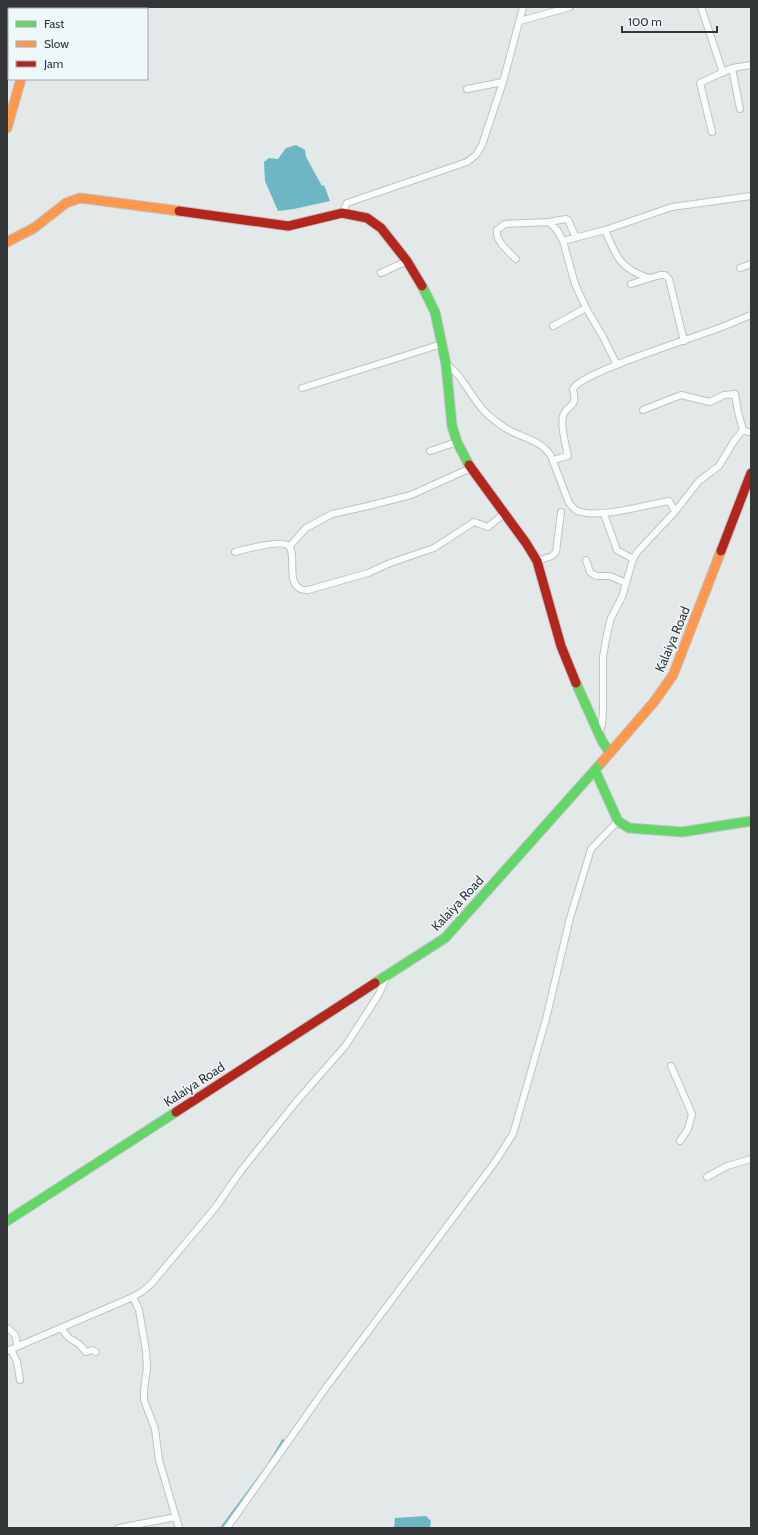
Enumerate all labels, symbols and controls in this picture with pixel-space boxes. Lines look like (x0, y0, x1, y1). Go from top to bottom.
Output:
legend (8, 8, 148, 80)
scale bar (622, 8, 717, 34)
text: 100 m (628, 14, 662, 29)
text: Fast (44, 16, 64, 31)
text: Slow (44, 36, 69, 51)
text: Jam (43, 56, 63, 71)
street label: Kalaiya Road (651, 604, 693, 674)
street label: Kalaiya Road (427, 872, 487, 934)
street label: Kalaiya Road (160, 1058, 228, 1110)

